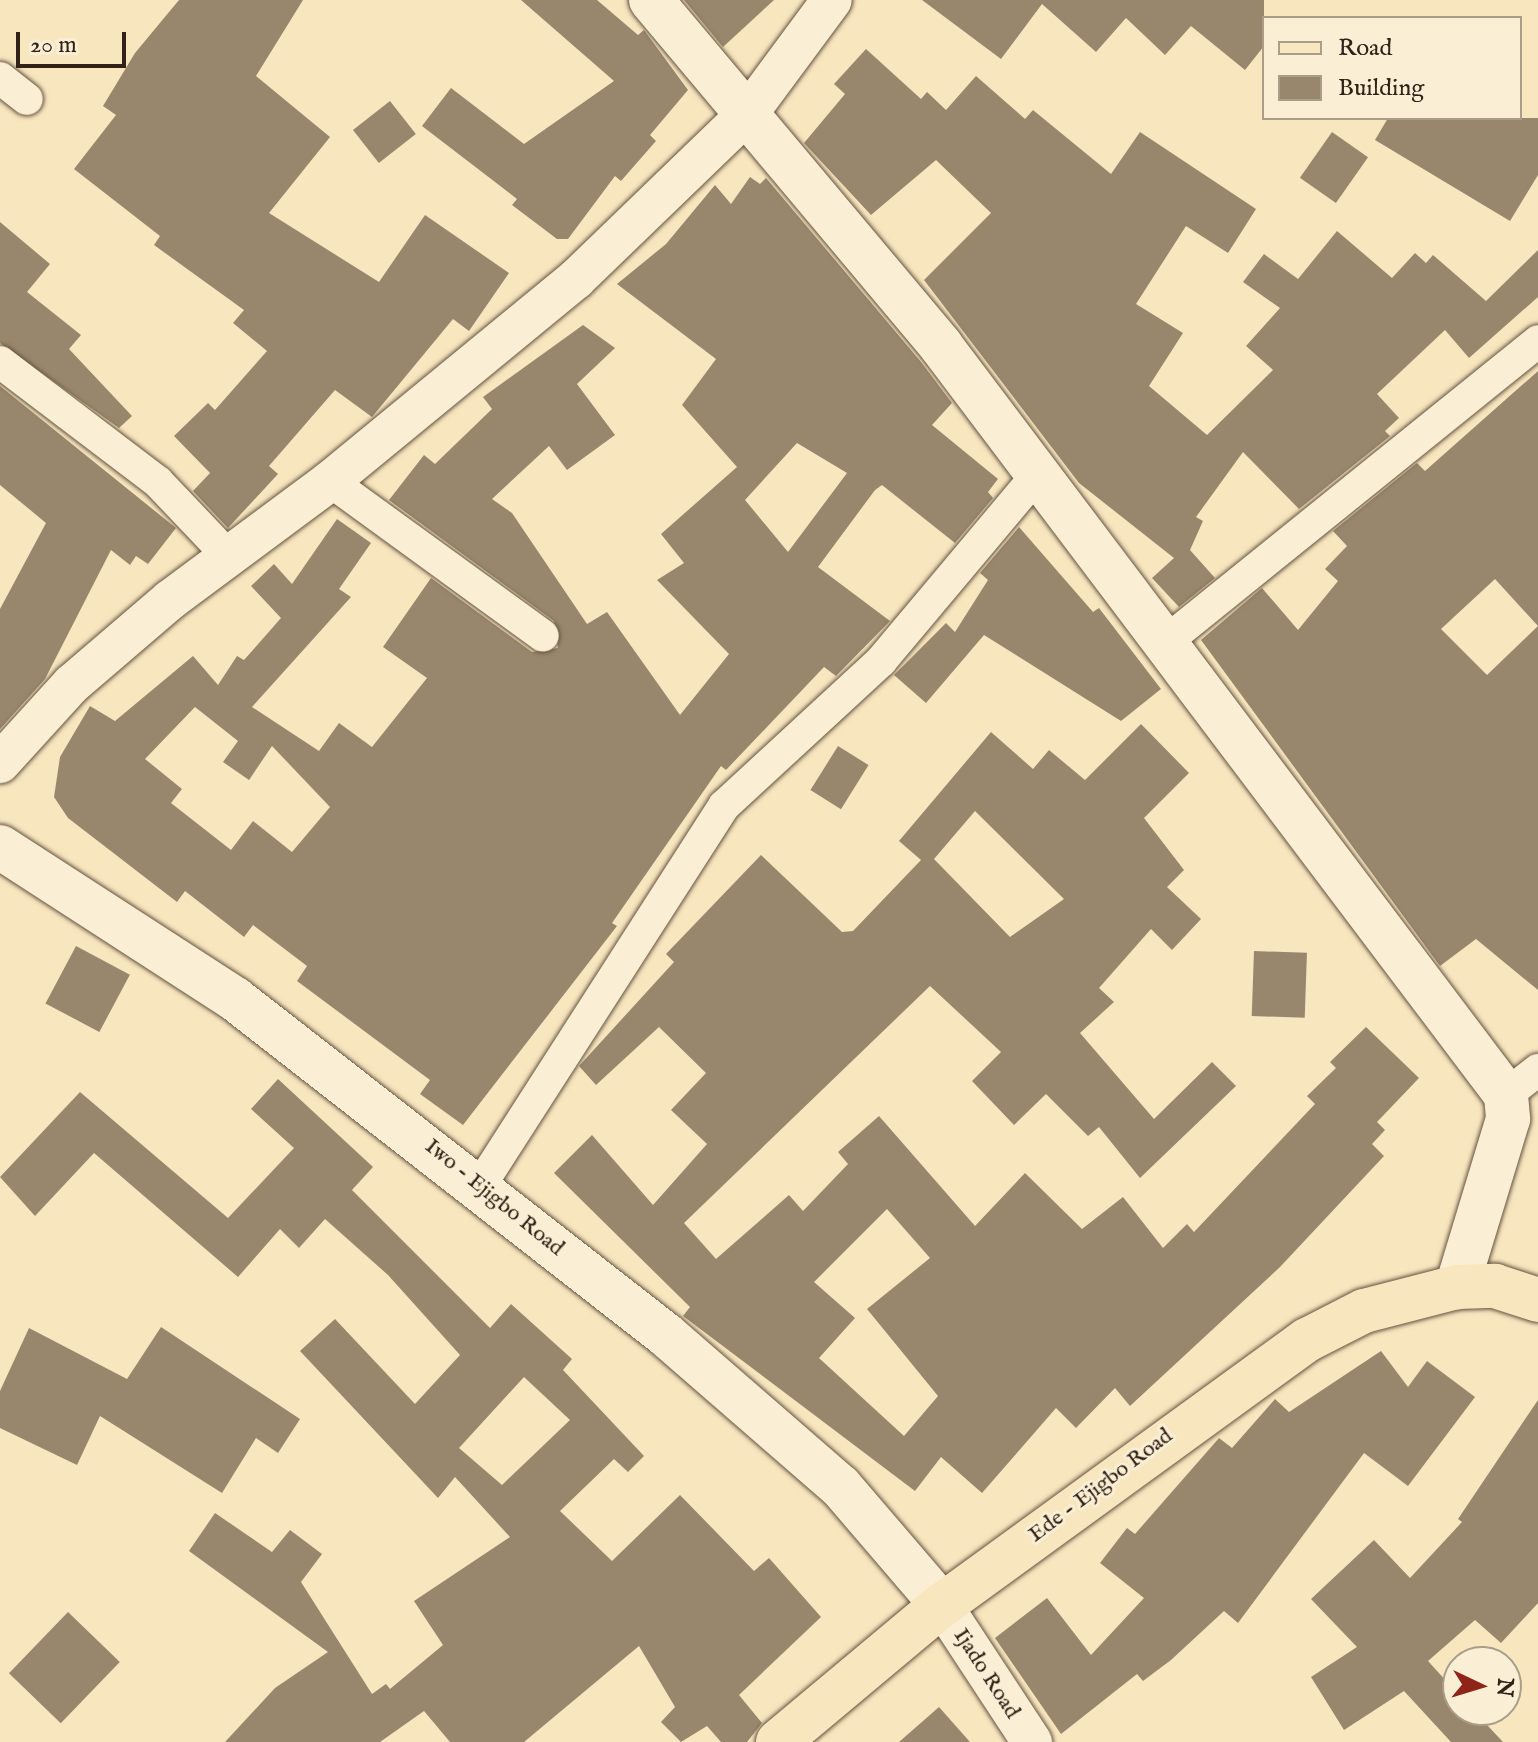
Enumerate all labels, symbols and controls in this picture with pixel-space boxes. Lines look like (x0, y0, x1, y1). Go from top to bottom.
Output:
scale bar (20, 16, 130, 66)
legend (1262, 16, 1522, 120)
text: 20 m (30, 30, 77, 61)
text: Road (1338, 33, 1392, 64)
text: Building (1338, 73, 1424, 104)
street label: Iwo - Ejigbo Road (419, 1134, 569, 1262)
street label: Ede - Ejigbo Road (1024, 1423, 1178, 1549)
street label: Ijado Road (947, 1624, 1025, 1724)
north arrow (1442, 1646, 1522, 1726)
text: N (1489, 1677, 1519, 1698)

